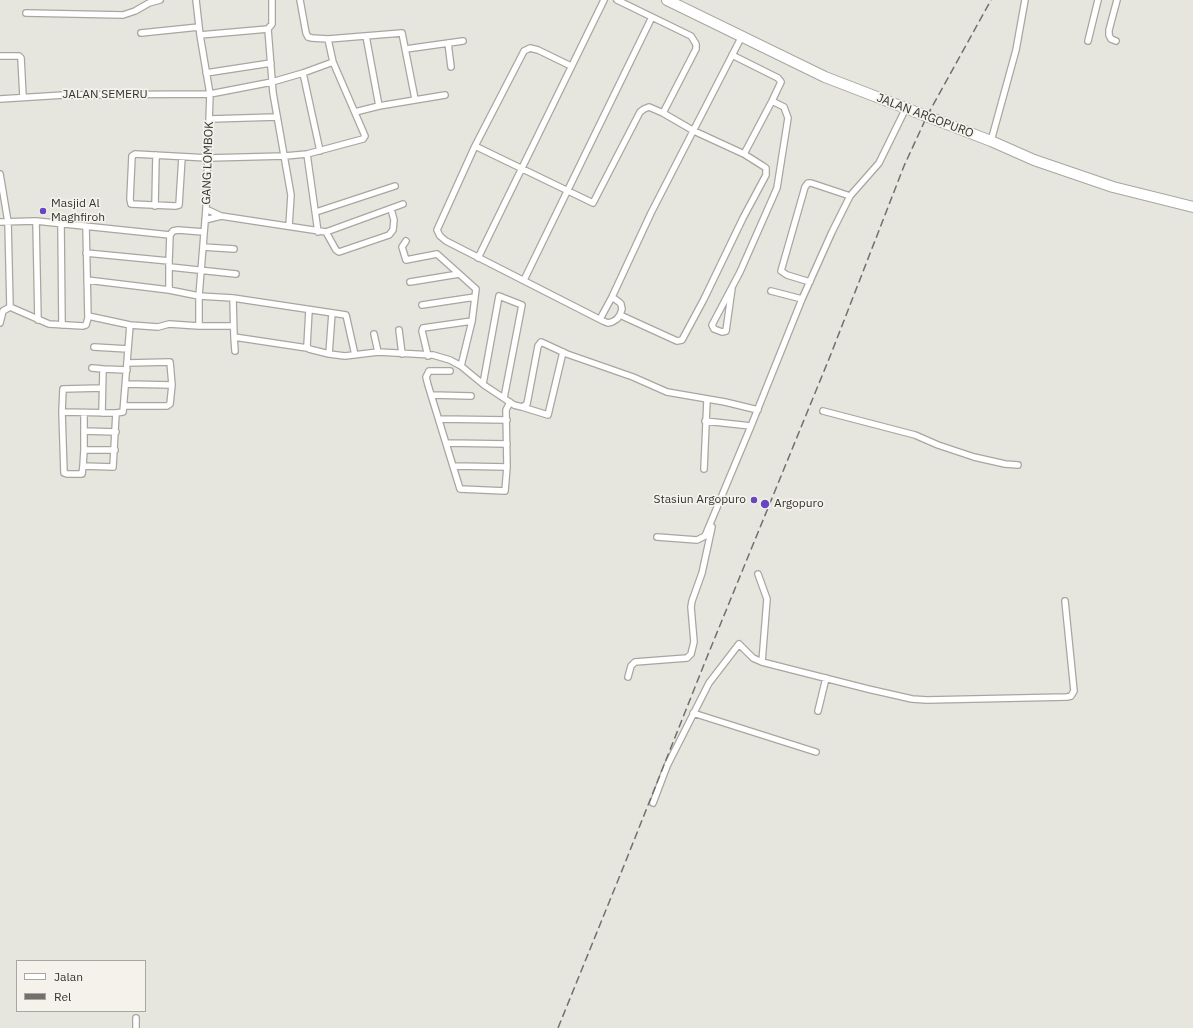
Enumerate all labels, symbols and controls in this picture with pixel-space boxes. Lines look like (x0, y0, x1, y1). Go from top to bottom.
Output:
street label: JALAN SEMERU (62, 88, 148, 102)
street label: JALAN ARGOPURO (875, 91, 975, 141)
street label: GANG LOMBOK (199, 121, 217, 205)
place label: Masjid Al Maghfiroh (51, 197, 105, 225)
marker: Masjid Al Maghfiroh (38, 206, 48, 216)
place label: Stasiun Argopuro (653, 493, 746, 507)
marker: Stasiun Argopuro (749, 495, 759, 505)
place label: Argopuro (774, 497, 824, 511)
marker: Argopuro (759, 498, 771, 510)
legend (16, 960, 146, 1012)
text: Jalan (54, 969, 83, 984)
text: Rel (54, 989, 71, 1004)

